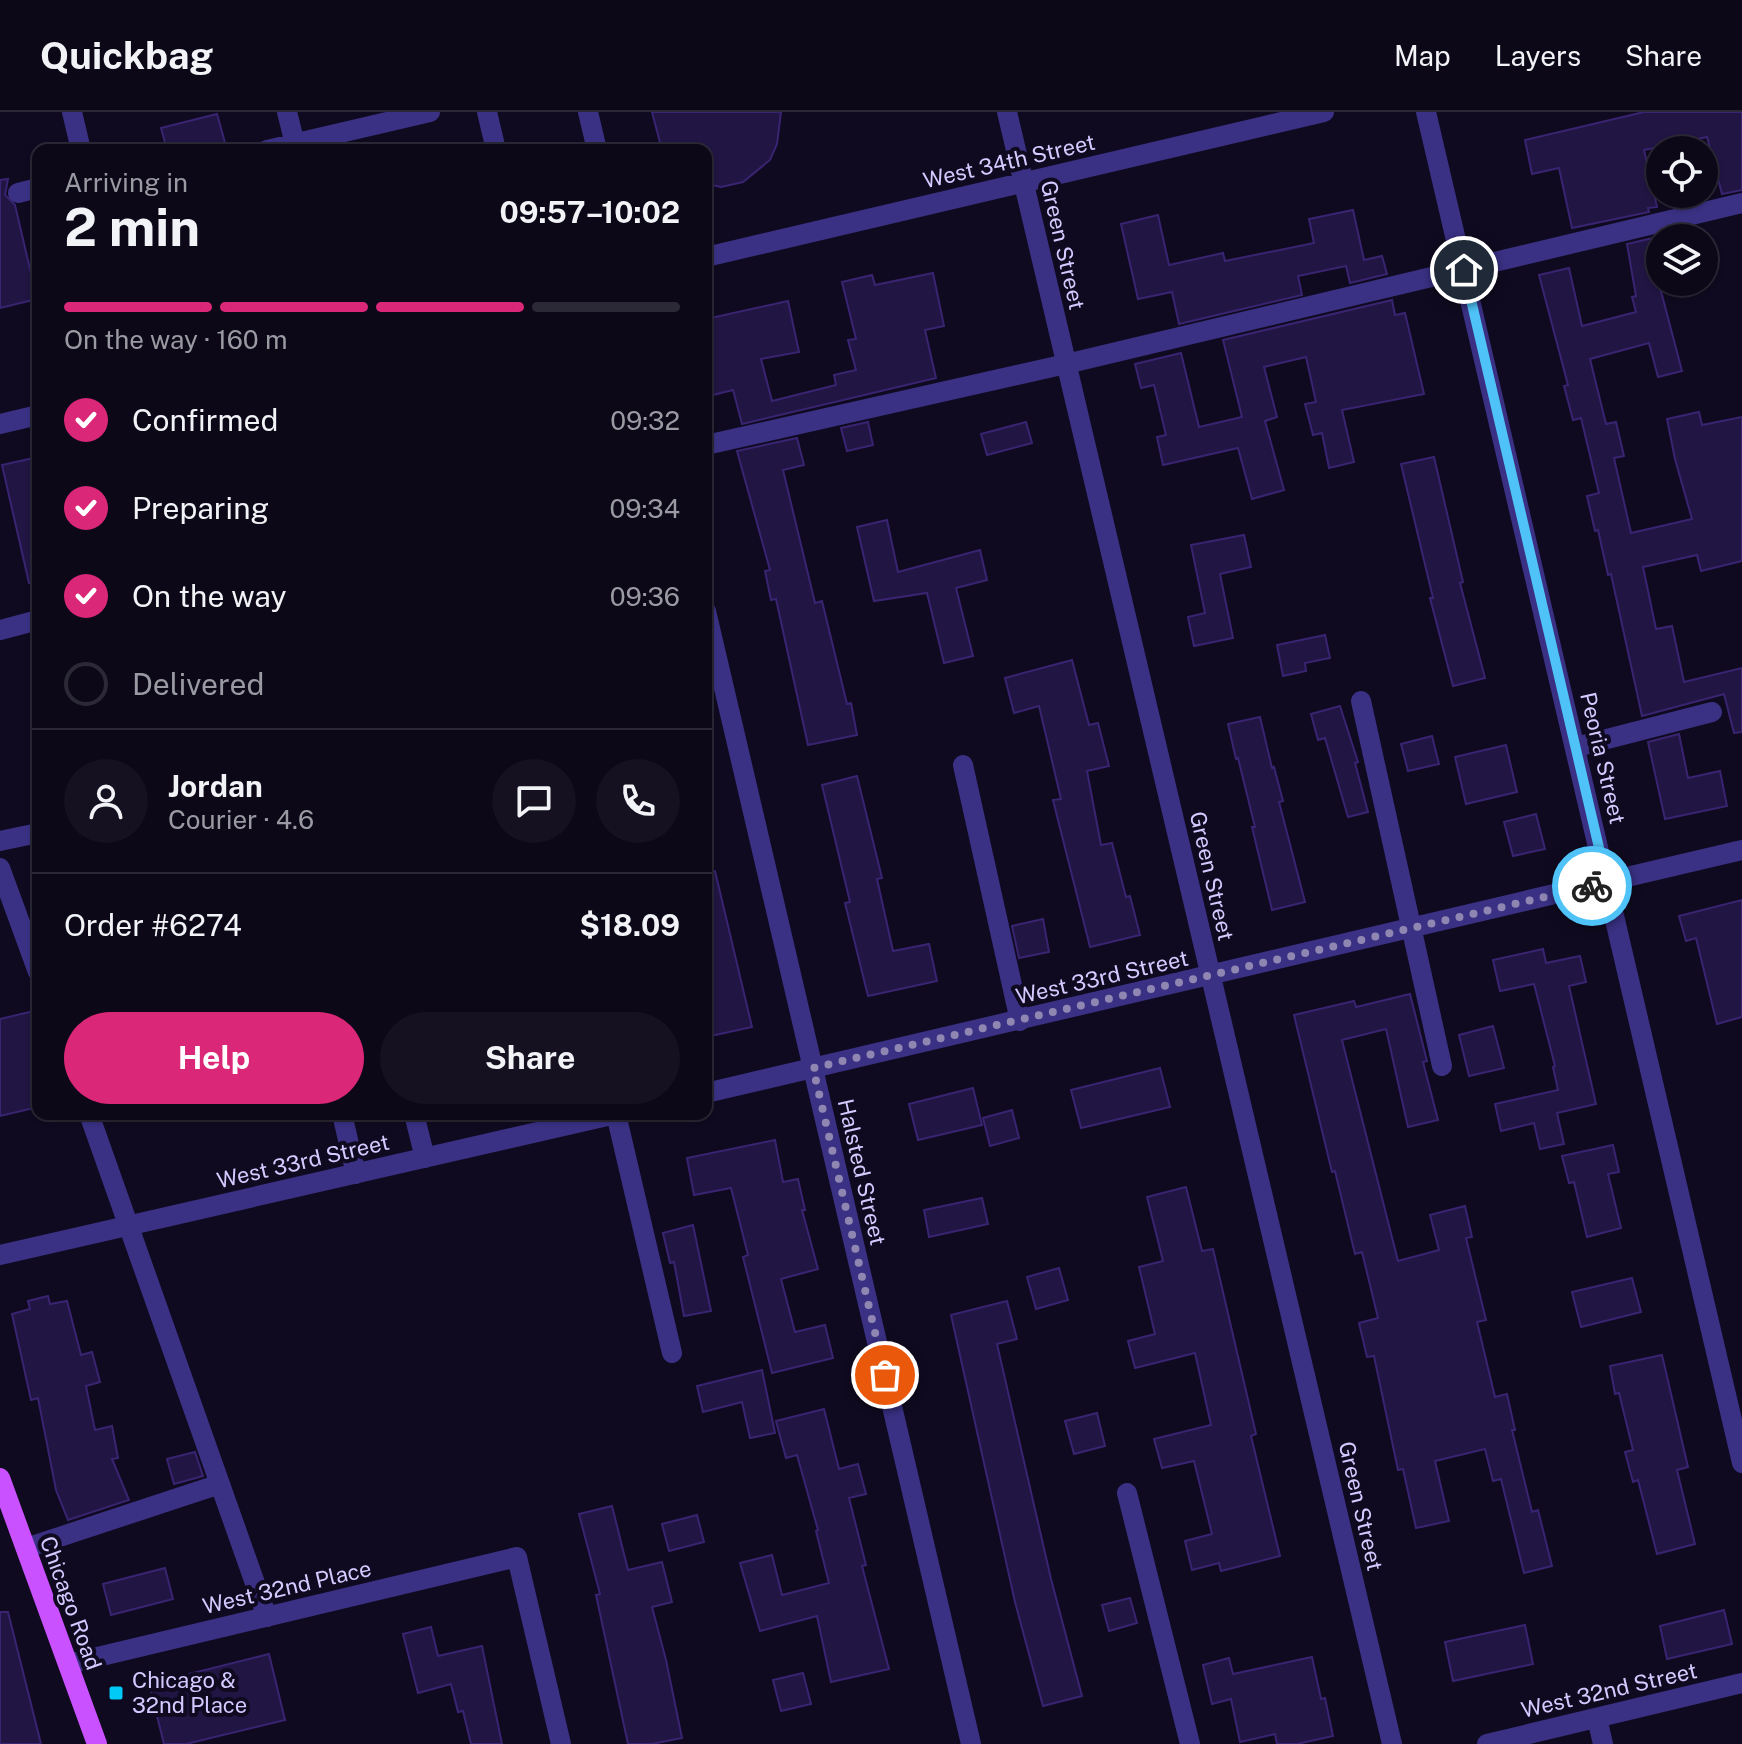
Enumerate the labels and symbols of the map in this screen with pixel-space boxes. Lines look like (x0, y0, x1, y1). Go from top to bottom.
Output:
street label: West 34th Street (920, 129, 1098, 193)
street label: Green Street (1036, 178, 1090, 312)
pin (1430, 236, 1498, 304)
street label: Peoria Street (1575, 690, 1631, 826)
street label: Green Street (1185, 809, 1239, 943)
courier (1552, 846, 1632, 926)
street label: West 33rd Street (1013, 945, 1191, 1009)
street label: Halsted Street (833, 1096, 891, 1248)
street label: West 33rd Street (214, 1129, 392, 1193)
pin (851, 1341, 919, 1409)
street label: Green Street (1334, 1439, 1388, 1573)
street label: Chicago Road (35, 1533, 107, 1673)
street label: West 32nd Place (200, 1555, 374, 1619)
street label: West 32nd Street (1519, 1657, 1699, 1723)
place label: Chicago & 32nd Place (132, 1667, 247, 1718)
marker: Chicago & 32nd Place (107, 1684, 125, 1702)

